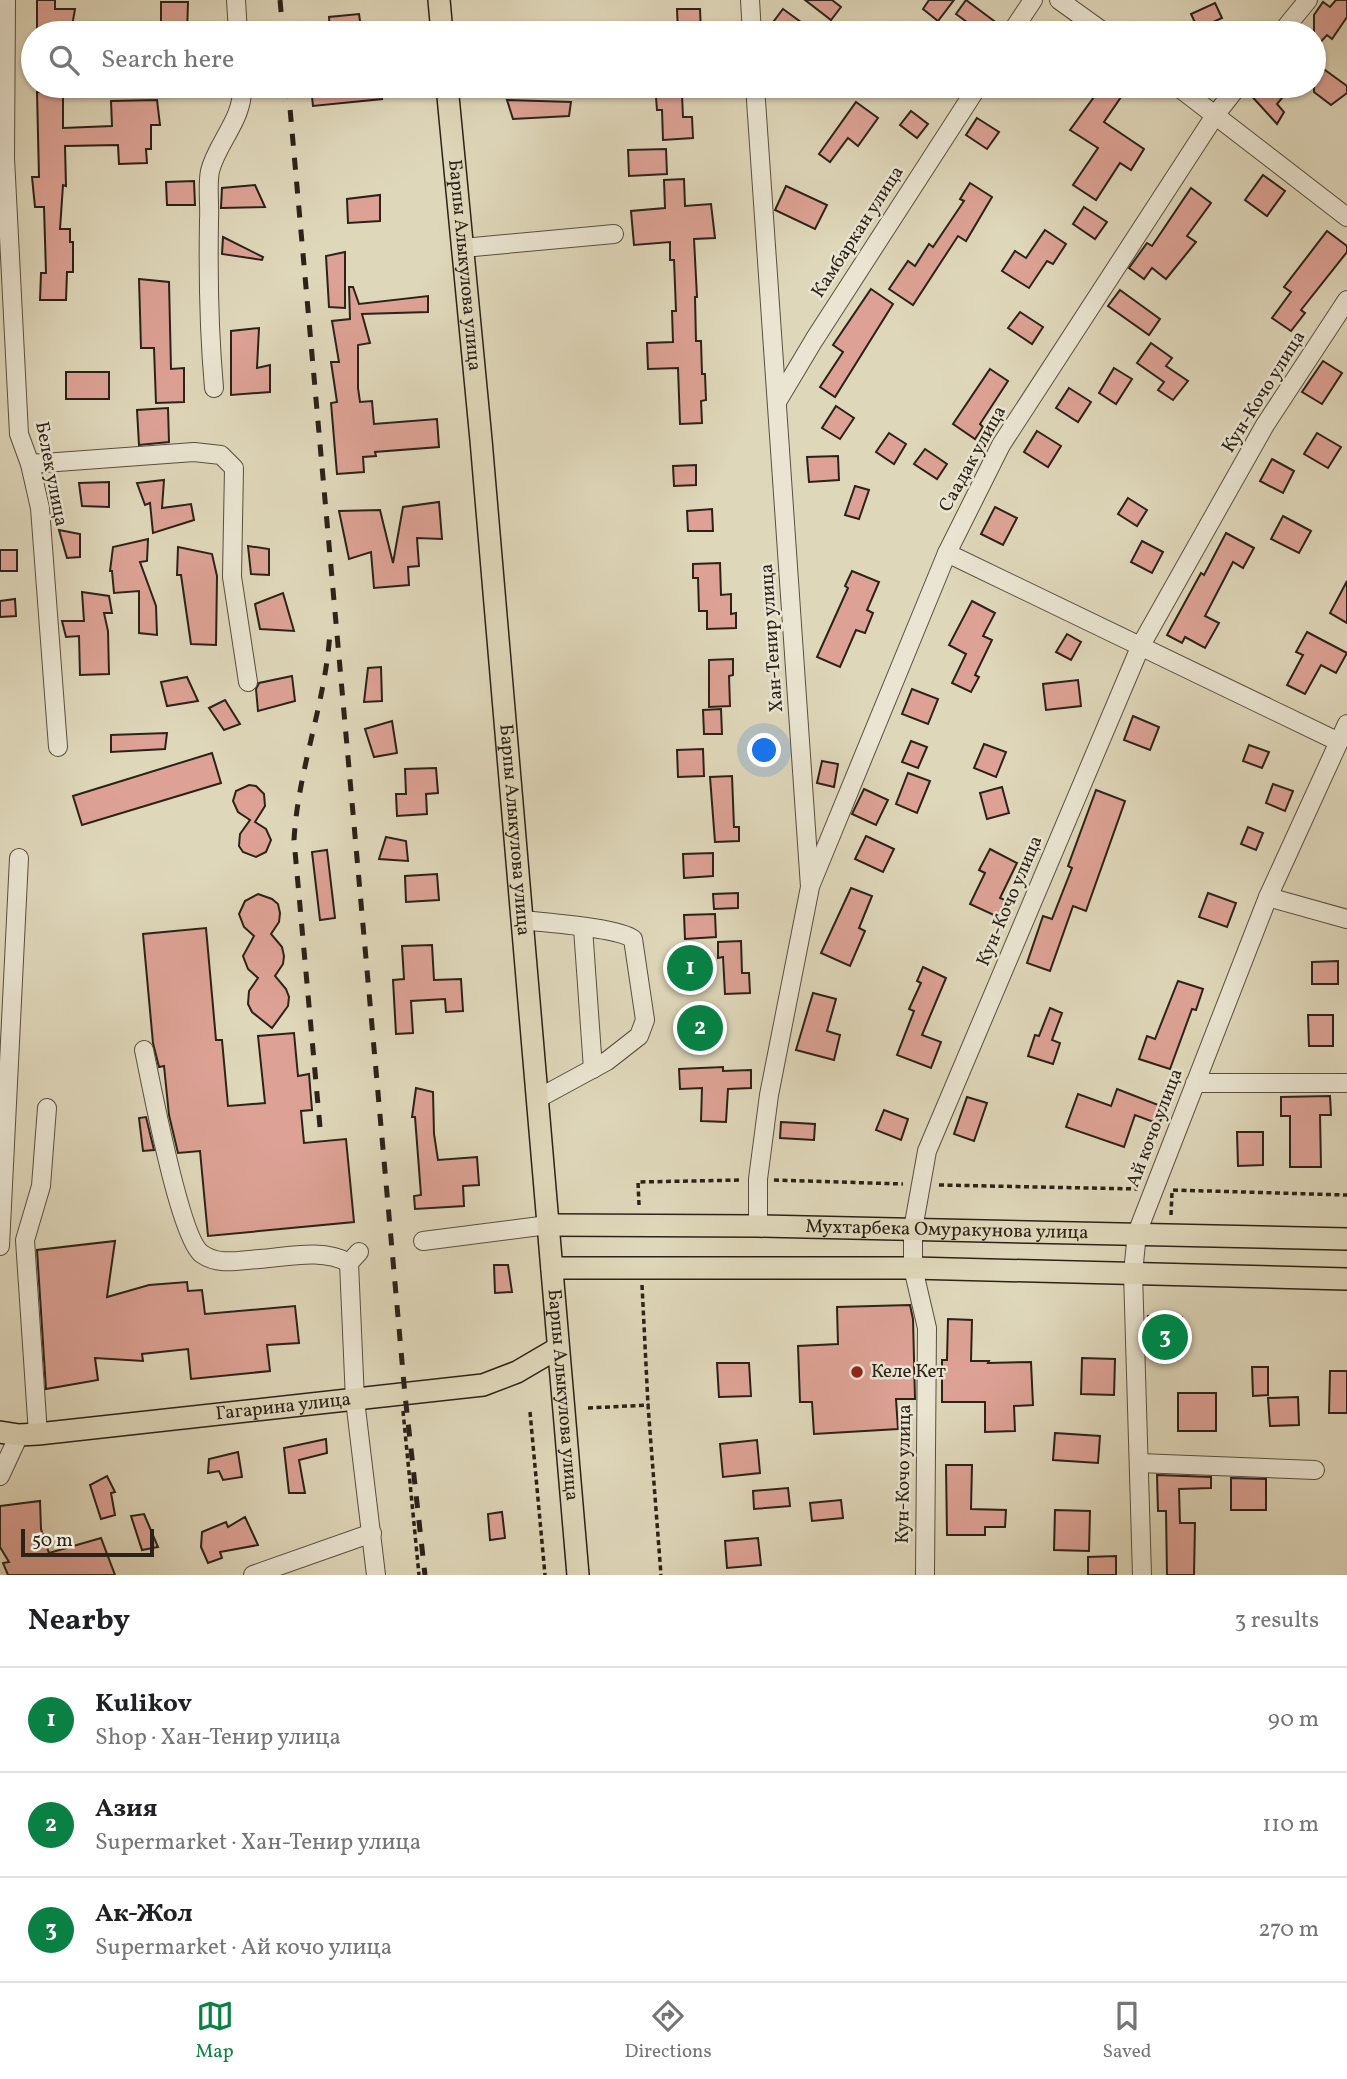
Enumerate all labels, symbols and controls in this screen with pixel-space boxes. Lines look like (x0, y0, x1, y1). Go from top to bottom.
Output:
search box (21, 21, 1326, 98)
icon: search (45, 41, 83, 79)
text: Search here (101, 42, 234, 78)
street label: Барпы Алыкулова улица (441, 158, 487, 372)
street label: Камбаркан улица (806, 161, 910, 303)
street label: Кун-Кочо улица (1216, 326, 1312, 458)
street label: Саадак улица (933, 401, 1013, 517)
street label: Белек улица (28, 419, 74, 529)
street label: Хан-Тенир улица (754, 563, 790, 713)
street label: Барпы Алыкулова улица (492, 723, 536, 937)
your location (747, 733, 781, 767)
street label: Кун-Кочо улица (971, 832, 1049, 970)
pin: 1 (667, 942, 713, 994)
pin: 2 (677, 1002, 723, 1054)
street label: Ай кочо улица (1120, 1065, 1190, 1191)
street label: Мухтарбека Омуракунова улица (805, 1214, 1089, 1246)
street label: Барпы Алыкулова улица (541, 1288, 585, 1502)
pin: 3 (1142, 1311, 1188, 1363)
place label: Келе Кет (871, 1359, 946, 1385)
marker: Келе Кет (849, 1364, 865, 1380)
street label: Гагарина улица (214, 1387, 352, 1427)
street label: Кун-Кочо улица (890, 1404, 918, 1544)
scale bar (21, 1526, 154, 1558)
text: 50 m (32, 1528, 73, 1554)
text: Nearby (28, 1600, 130, 1642)
text: 3 results (1234, 1605, 1319, 1637)
text: Kulikov (95, 1686, 192, 1722)
text: 1 (46, 1704, 56, 1736)
text: 90 m (1268, 1704, 1319, 1736)
text: Shop · Хан-Тенир улица (95, 1722, 341, 1754)
text: Азия (95, 1791, 158, 1827)
text: 2 (45, 1809, 57, 1841)
text: 110 m (1262, 1809, 1319, 1841)
text: Supermarket · Хан-Тенир улица (95, 1827, 421, 1859)
text: Ак-Жол (95, 1896, 193, 1932)
text: 3 (45, 1914, 57, 1946)
text: 270 m (1258, 1914, 1319, 1946)
text: Supermarket · Ай кочо улица (95, 1932, 392, 1964)
tab: Map (195, 1997, 234, 2065)
tab: Directions (625, 1997, 712, 2065)
tab: Saved (1103, 1997, 1151, 2065)

